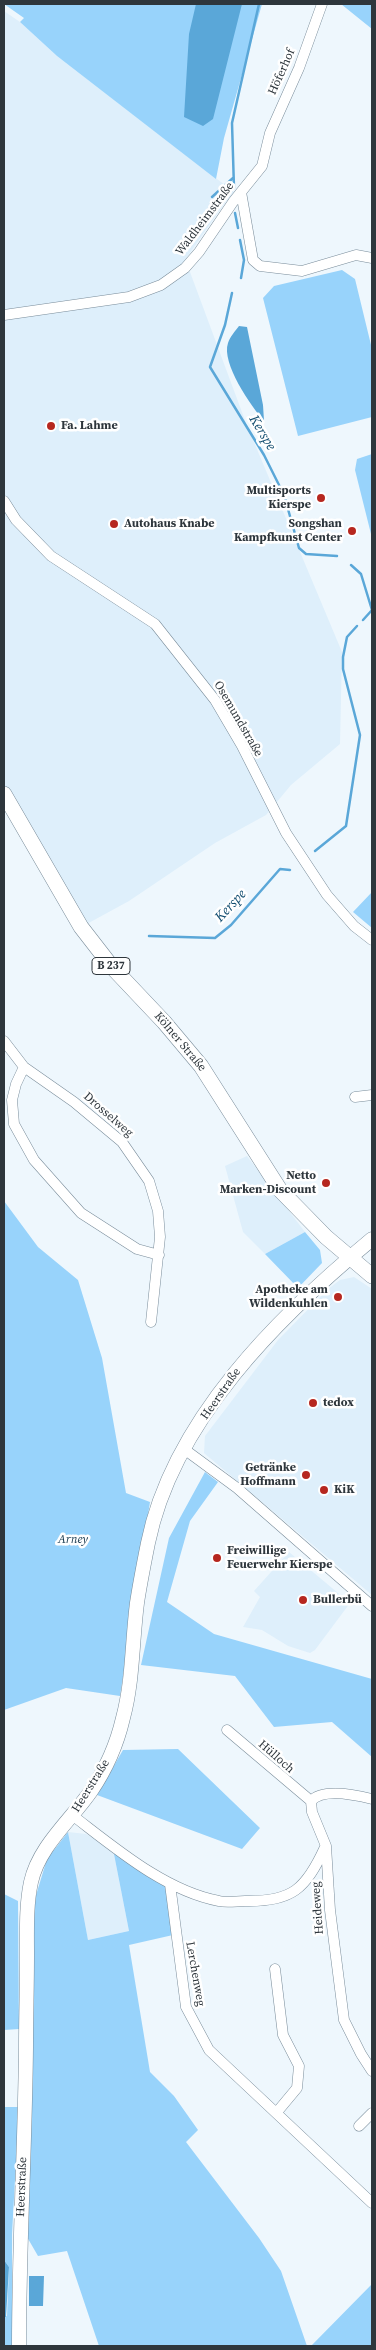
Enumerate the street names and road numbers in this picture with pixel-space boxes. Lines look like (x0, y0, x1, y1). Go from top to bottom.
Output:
street label: Höferhof (265, 47, 299, 97)
street label: Waldheimstraße (173, 179, 237, 259)
street label: Osemundstraße (211, 679, 265, 759)
road number: B 237 (92, 958, 130, 974)
street label: Kölner Straße (151, 1009, 209, 1075)
street label: Drosselweg (80, 1089, 136, 1141)
street label: Heerstraße (198, 1365, 244, 1423)
street label: Hülloch (255, 1738, 297, 1776)
street label: Heerstraße (69, 1757, 113, 1815)
street label: Heideweg (309, 1881, 327, 1935)
street label: Lerchenweg (182, 1941, 208, 2007)
street label: Heerstraße (14, 2157, 30, 2217)

